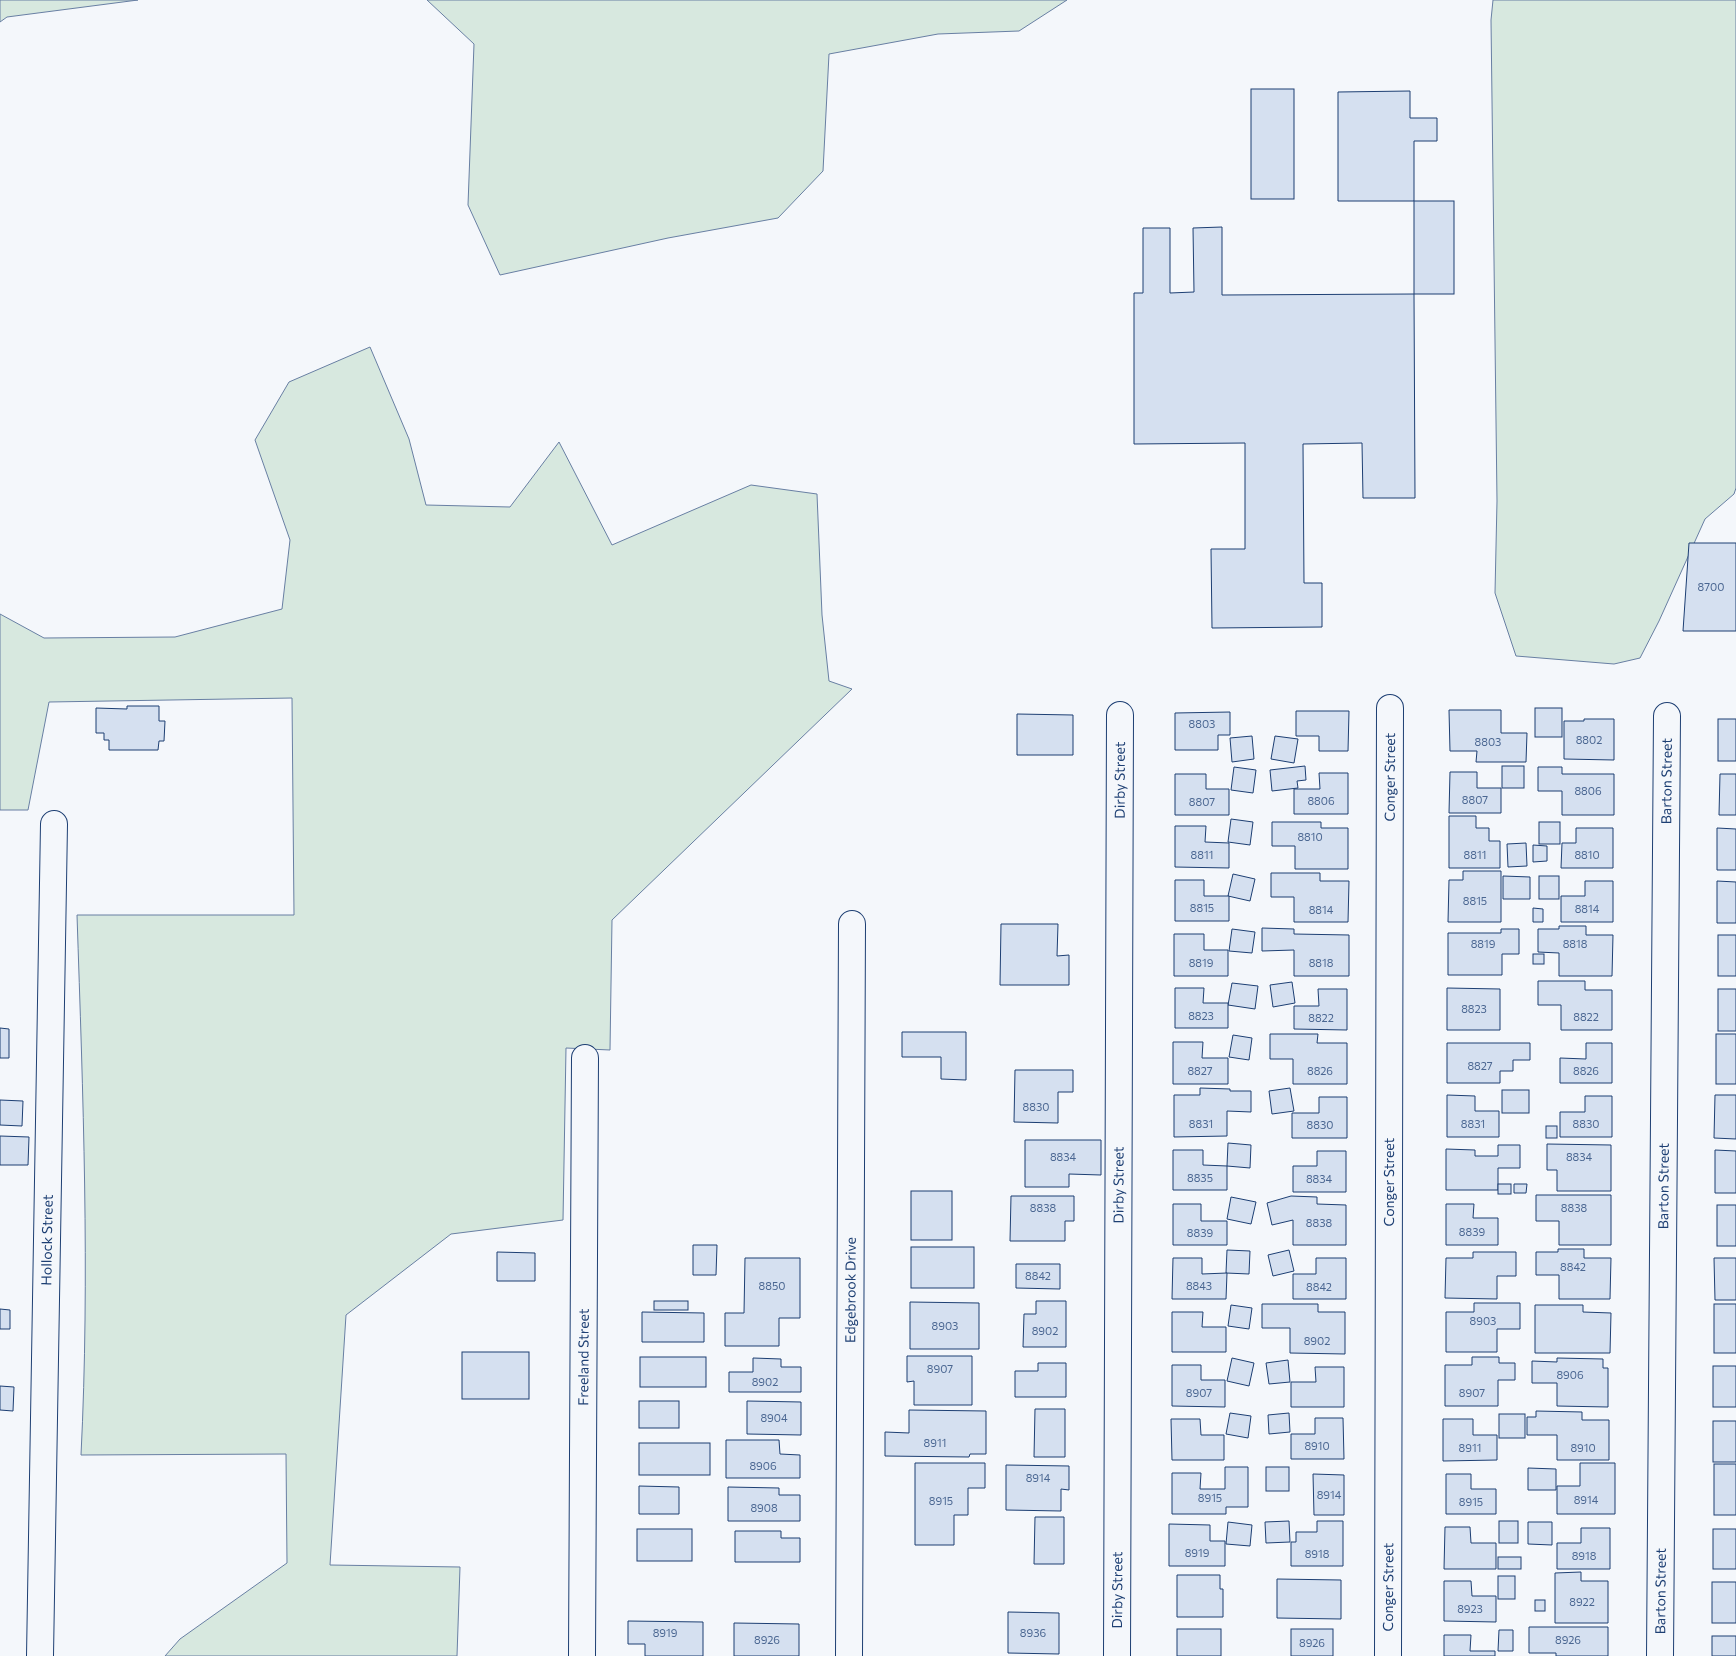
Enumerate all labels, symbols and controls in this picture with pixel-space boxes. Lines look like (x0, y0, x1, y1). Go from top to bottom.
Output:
house number: 8700 (1698, 580, 1724, 593)
house number: 8803 (1189, 717, 1215, 730)
street label: Conger Street (1381, 732, 1398, 821)
house number: 8802 (1576, 733, 1602, 746)
house number: 8803 (1475, 735, 1501, 748)
street label: Barton Street (1657, 738, 1675, 824)
street label: Dirby Street (1111, 741, 1128, 819)
house number: 8806 (1574, 784, 1602, 797)
house number: 8807 (1462, 793, 1488, 806)
house number: 8806 (1307, 794, 1335, 807)
house number: 8807 (1189, 795, 1215, 808)
house number: 8810 (1297, 830, 1323, 843)
house number: 8811 (1191, 848, 1213, 861)
house number: 8811 (1464, 848, 1486, 861)
house number: 8810 (1574, 848, 1600, 861)
house number: 8815 (1463, 894, 1487, 907)
house number: 8815 (1190, 901, 1214, 914)
house number: 8814 (1575, 902, 1600, 915)
house number: 8814 (1309, 903, 1334, 916)
house number: 8819 (1471, 937, 1496, 950)
house number: 8818 (1563, 937, 1588, 950)
house number: 8819 (1189, 956, 1214, 969)
house number: 8818 (1309, 956, 1334, 969)
house number: 8823 (1461, 1002, 1487, 1015)
house number: 8823 (1188, 1009, 1214, 1022)
house number: 8822 (1573, 1010, 1599, 1023)
house number: 8822 (1308, 1011, 1334, 1024)
house number: 8827 (1467, 1059, 1493, 1072)
house number: 8827 (1187, 1064, 1213, 1077)
house number: 8826 (1307, 1064, 1333, 1077)
house number: 8826 (1573, 1064, 1599, 1077)
house number: 8830 (1023, 1100, 1049, 1113)
house number: 8831 (1189, 1117, 1213, 1130)
house number: 8831 (1461, 1117, 1485, 1130)
house number: 8830 (1573, 1117, 1599, 1130)
house number: 8830 (1307, 1118, 1333, 1131)
street label: Conger Street (1380, 1137, 1397, 1226)
street label: Barton Street (1654, 1143, 1672, 1229)
street label: Dirby Street (1109, 1146, 1127, 1224)
house number: 8834 (1050, 1150, 1076, 1163)
house number: 8834 (1566, 1150, 1592, 1163)
house number: 8835 (1187, 1171, 1213, 1184)
house number: 8834 (1306, 1172, 1332, 1185)
street label: Hollock Street (37, 1194, 56, 1286)
house number: 8838 (1030, 1201, 1056, 1214)
house number: 8838 (1561, 1201, 1587, 1214)
house number: 8838 (1306, 1216, 1332, 1229)
house number: 8839 (1459, 1225, 1485, 1238)
house number: 8839 (1187, 1226, 1213, 1239)
street label: Edgebrook Drive (841, 1237, 859, 1343)
house number: 8842 (1560, 1260, 1586, 1273)
house number: 8842 (1025, 1269, 1051, 1282)
house number: 8850 (759, 1279, 785, 1292)
house number: 8843 (1186, 1279, 1212, 1292)
house number: 8842 (1306, 1280, 1332, 1293)
street label: Freeland Street (574, 1308, 592, 1406)
house number: 8903 (1470, 1314, 1496, 1327)
house number: 8903 (932, 1319, 958, 1332)
house number: 8902 (1032, 1324, 1058, 1337)
house number: 8902 (1304, 1334, 1330, 1347)
house number: 8907 (927, 1362, 953, 1375)
house number: 8906 (1556, 1368, 1584, 1381)
house number: 8902 (752, 1375, 778, 1388)
house number: 8907 (1186, 1386, 1212, 1399)
house number: 8907 (1459, 1386, 1485, 1399)
house number: 8904 (760, 1411, 788, 1424)
house number: 8911 (924, 1436, 946, 1449)
house number: 8910 (1304, 1439, 1330, 1452)
house number: 8911 (1459, 1441, 1481, 1454)
house number: 8910 (1570, 1441, 1596, 1454)
house number: 8906 (749, 1459, 777, 1472)
house number: 8914 (1026, 1471, 1051, 1484)
house number: 8914 (1317, 1488, 1342, 1501)
house number: 8915 (1198, 1491, 1222, 1504)
house number: 8914 (1574, 1493, 1599, 1506)
house number: 8915 (929, 1494, 953, 1507)
house number: 8915 (1459, 1495, 1483, 1508)
house number: 8908 (750, 1501, 778, 1514)
street label: Conger Street (1379, 1542, 1396, 1631)
house number: 8919 (1185, 1546, 1210, 1559)
house number: 8918 (1305, 1547, 1330, 1560)
street label: Barton Street (1651, 1548, 1669, 1634)
house number: 8918 (1572, 1549, 1597, 1562)
street label: Dirby Street (1108, 1551, 1125, 1629)
house number: 8922 (1569, 1595, 1595, 1608)
house number: 8923 (1457, 1602, 1483, 1615)
house number: 8919 (653, 1626, 678, 1639)
house number: 8936 (1020, 1626, 1046, 1639)
house number: 8926 (754, 1633, 780, 1646)
house number: 8926 (1555, 1633, 1581, 1646)
house number: 8926 (1299, 1636, 1325, 1649)

